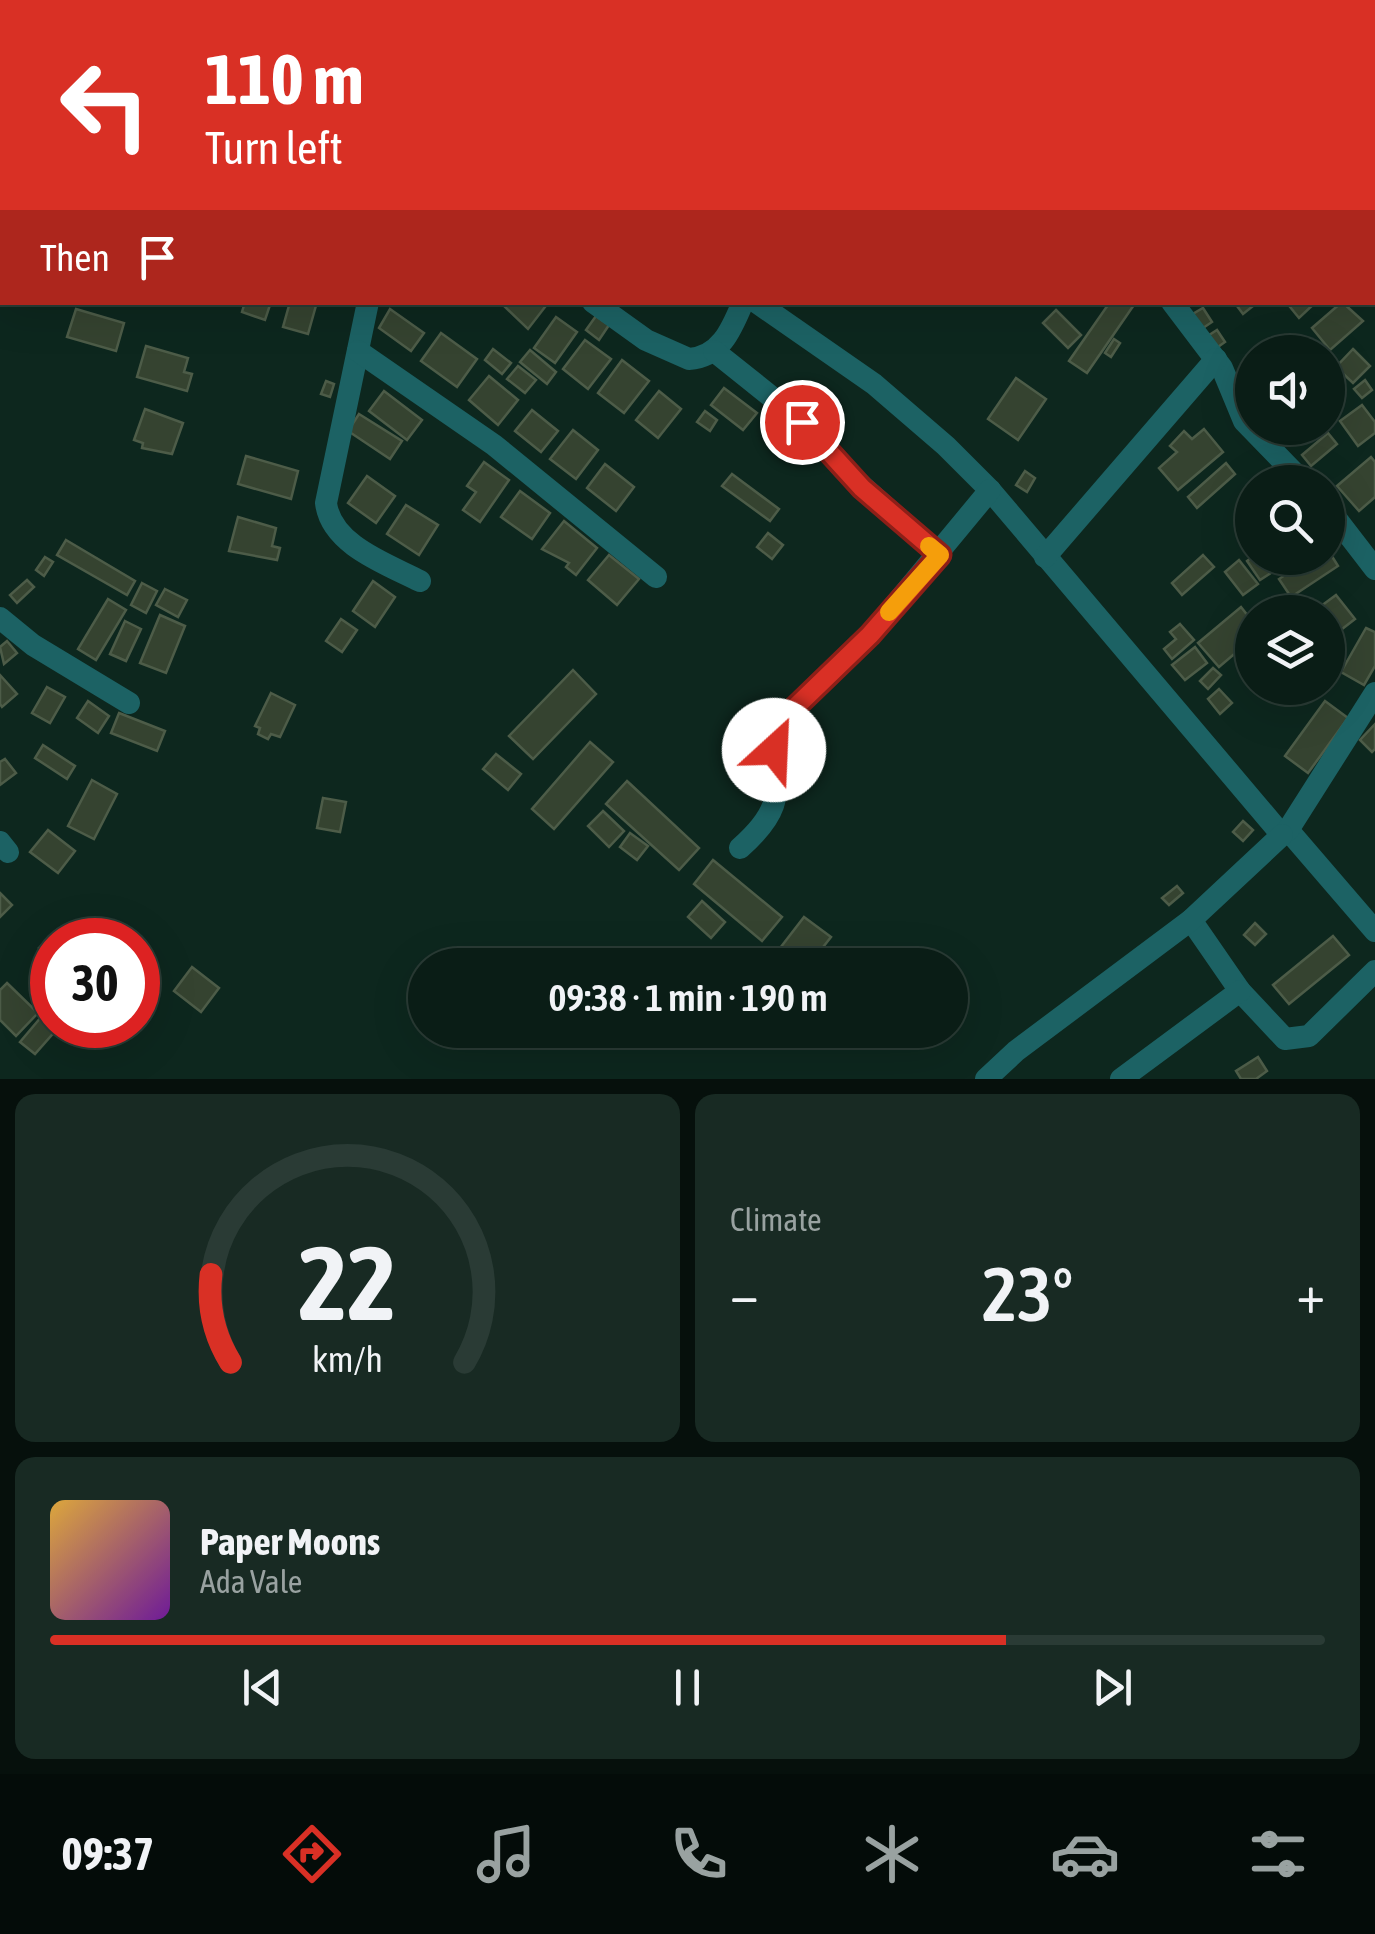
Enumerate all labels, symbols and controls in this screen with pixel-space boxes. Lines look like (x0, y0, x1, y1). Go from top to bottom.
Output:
text: 110 m (205, 39, 364, 119)
icon: left (40, 40, 170, 170)
text: Turn left (205, 122, 343, 174)
icon: arrive (130, 230, 185, 285)
text: Then (40, 236, 110, 279)
map controls (1235, 335, 1345, 705)
button: sound (1235, 335, 1345, 445)
pin (760, 380, 845, 465)
icon: arrive (775, 395, 830, 450)
button: search (1235, 465, 1345, 575)
button: layers (1235, 595, 1345, 705)
position arrow (722, 698, 826, 802)
speed limit sign: 30 (30, 918, 160, 1048)
text: 09:38 · 1 min · 190 m (548, 976, 828, 1019)
text: Climate (730, 1201, 822, 1238)
text: 22 (299, 1223, 396, 1342)
text: 23° (982, 1251, 1073, 1337)
text: − (730, 1262, 759, 1325)
text: + (1296, 1262, 1325, 1325)
text: km/h (312, 1339, 383, 1380)
text: Paper Moons (200, 1520, 380, 1563)
text: Ada Vale (200, 1563, 302, 1600)
icon: previous (235, 1660, 290, 1715)
icon: pause (660, 1660, 715, 1715)
icon: next (1085, 1660, 1140, 1715)
icon: directions (277, 1819, 347, 1889)
icon: music (471, 1819, 541, 1889)
icon: phone (664, 1819, 734, 1889)
icon: climate (857, 1819, 927, 1889)
icon: car (1050, 1819, 1120, 1889)
icon: filters (1243, 1819, 1313, 1889)
text: 09:37 (62, 1828, 154, 1880)

